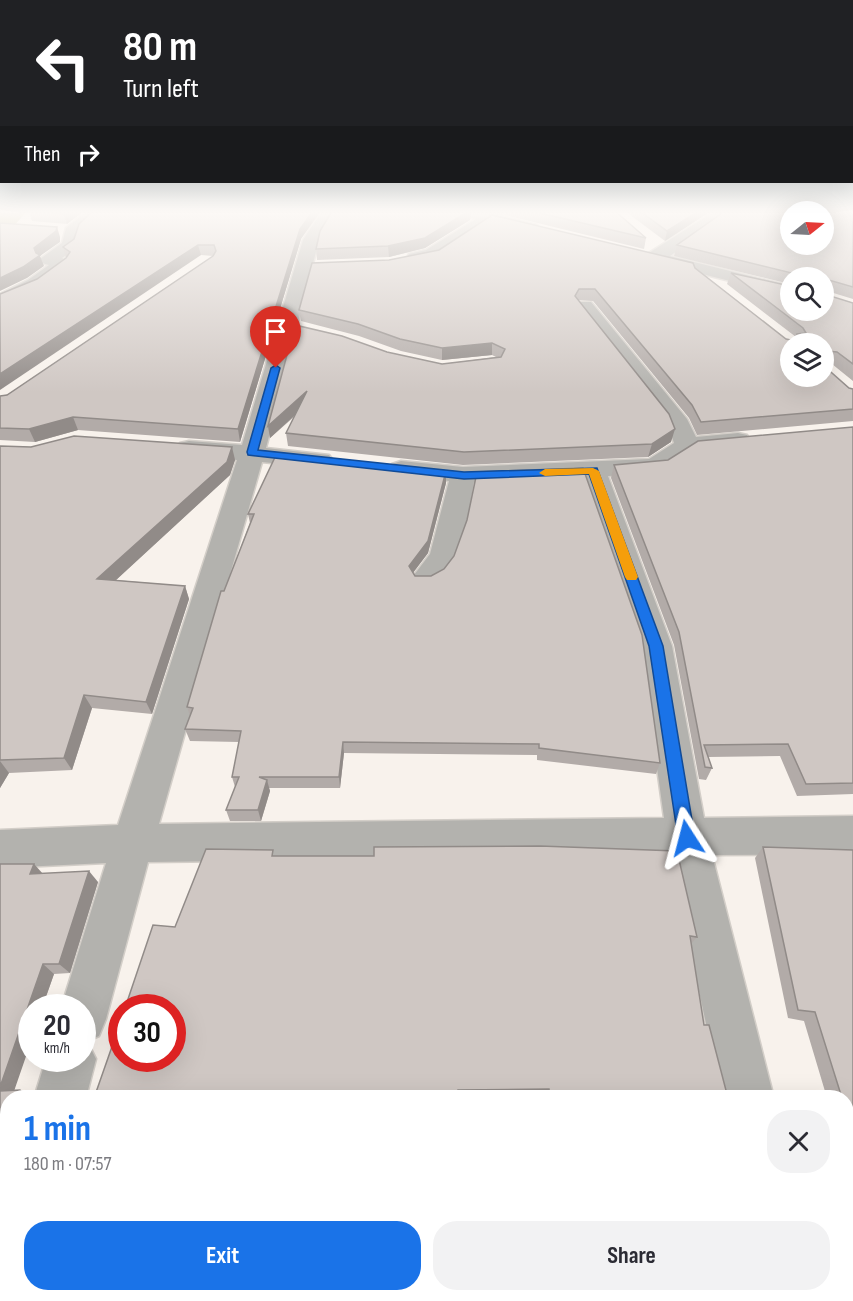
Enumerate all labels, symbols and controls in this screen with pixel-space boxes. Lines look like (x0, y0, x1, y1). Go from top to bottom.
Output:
text: 80 m (123, 22, 197, 73)
icon: left (24, 24, 102, 102)
text: Turn left (123, 73, 199, 105)
icon: right (72, 138, 105, 171)
text: Then (24, 141, 60, 168)
north arrow (780, 201, 834, 255)
map controls (780, 201, 834, 387)
button: search (780, 267, 834, 321)
pin (250, 306, 301, 368)
icon: arrive (259, 315, 292, 348)
button: layers (780, 333, 834, 387)
position arrow (655, 806, 719, 870)
speed limit sign: 30 (108, 994, 186, 1072)
text: 20 (43, 1008, 71, 1044)
text: km/h (44, 1039, 70, 1058)
text: 1 min (24, 1108, 91, 1151)
button: close (767, 1110, 830, 1173)
text: 180 m · 07:57 (24, 1152, 112, 1176)
button: Exit (24, 1221, 421, 1290)
button: Share (433, 1221, 830, 1290)

